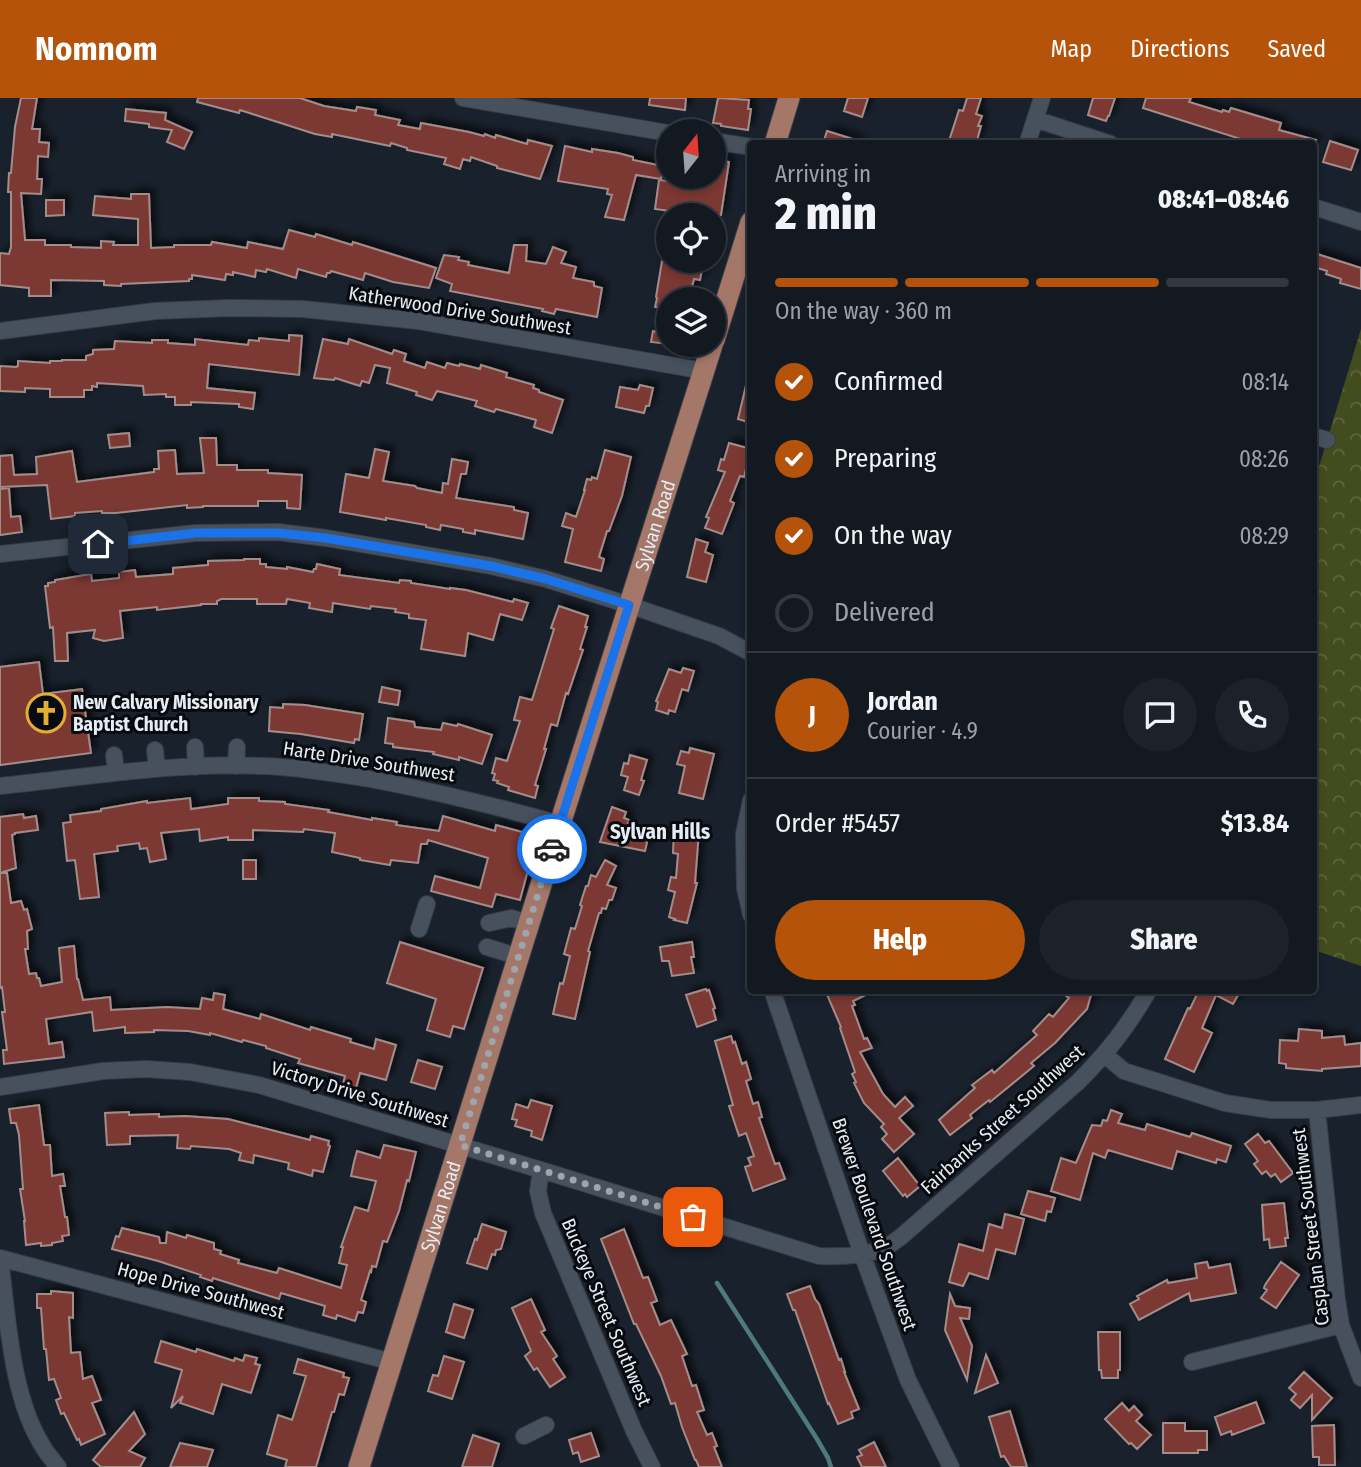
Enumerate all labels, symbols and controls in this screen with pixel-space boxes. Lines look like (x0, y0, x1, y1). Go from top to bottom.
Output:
text: Nomnom (35, 29, 158, 69)
text: Map (1051, 35, 1092, 63)
text: Directions (1130, 35, 1229, 63)
text: Saved (1267, 35, 1326, 63)
north arrow (656, 119, 726, 189)
map controls (656, 119, 726, 357)
text: Arriving in (775, 160, 871, 188)
text: 08:41–08:46 (1158, 184, 1289, 215)
text: 2 min (775, 186, 877, 241)
button: locate (656, 203, 726, 273)
street label: Katherwood Drive Southwest (347, 282, 574, 340)
button: layers (656, 287, 726, 357)
text: On the way · 360 m (775, 297, 952, 325)
icon: check (775, 363, 813, 401)
text: Confirmed (834, 366, 944, 397)
text: 08:14 (1241, 368, 1289, 396)
icon: check (775, 440, 813, 478)
text: Preparing (834, 443, 936, 474)
text: 08:26 (1239, 445, 1289, 473)
street label: Sylvan Road (630, 477, 680, 574)
pin (68, 514, 128, 574)
icon: check (775, 517, 813, 555)
text: On the way (834, 520, 952, 551)
text: 08:29 (1239, 522, 1289, 550)
icon: home (79, 525, 117, 563)
text: Delivered (834, 597, 935, 628)
button: chat (1123, 678, 1197, 752)
button: phone (1215, 678, 1289, 752)
text: Jordan (867, 686, 938, 717)
place label: New Calvary Missionary Baptist Church (73, 691, 260, 736)
church icon: New Calvary Missionary Baptist Church (25, 692, 67, 734)
text: J (808, 700, 816, 731)
text: Courier · 4.9 (867, 717, 978, 745)
street label: Harte Drive Southwest (281, 737, 457, 787)
text: Order #5457 (775, 808, 900, 839)
text: $13.84 (1221, 808, 1289, 839)
courier (517, 814, 587, 884)
district label: Sylvan Hills (610, 819, 710, 845)
icon: car (533, 830, 571, 868)
button: Help (775, 900, 1025, 980)
button: Share (1039, 900, 1289, 980)
street label: Fairbanks Street Southwest (916, 1040, 1089, 1199)
street label: Victory Drive Southwest (268, 1057, 452, 1133)
street label: Brewer Boulevard Southwest (827, 1115, 922, 1334)
street label: Casplan Street Southwest (1287, 1126, 1334, 1327)
street label: Sylvan Road (416, 1158, 466, 1255)
pin (663, 1187, 723, 1247)
icon: bag (674, 1198, 712, 1236)
street label: Buckeye Street Southwest (557, 1215, 657, 1410)
street label: Hope Drive Southwest (115, 1257, 288, 1324)

